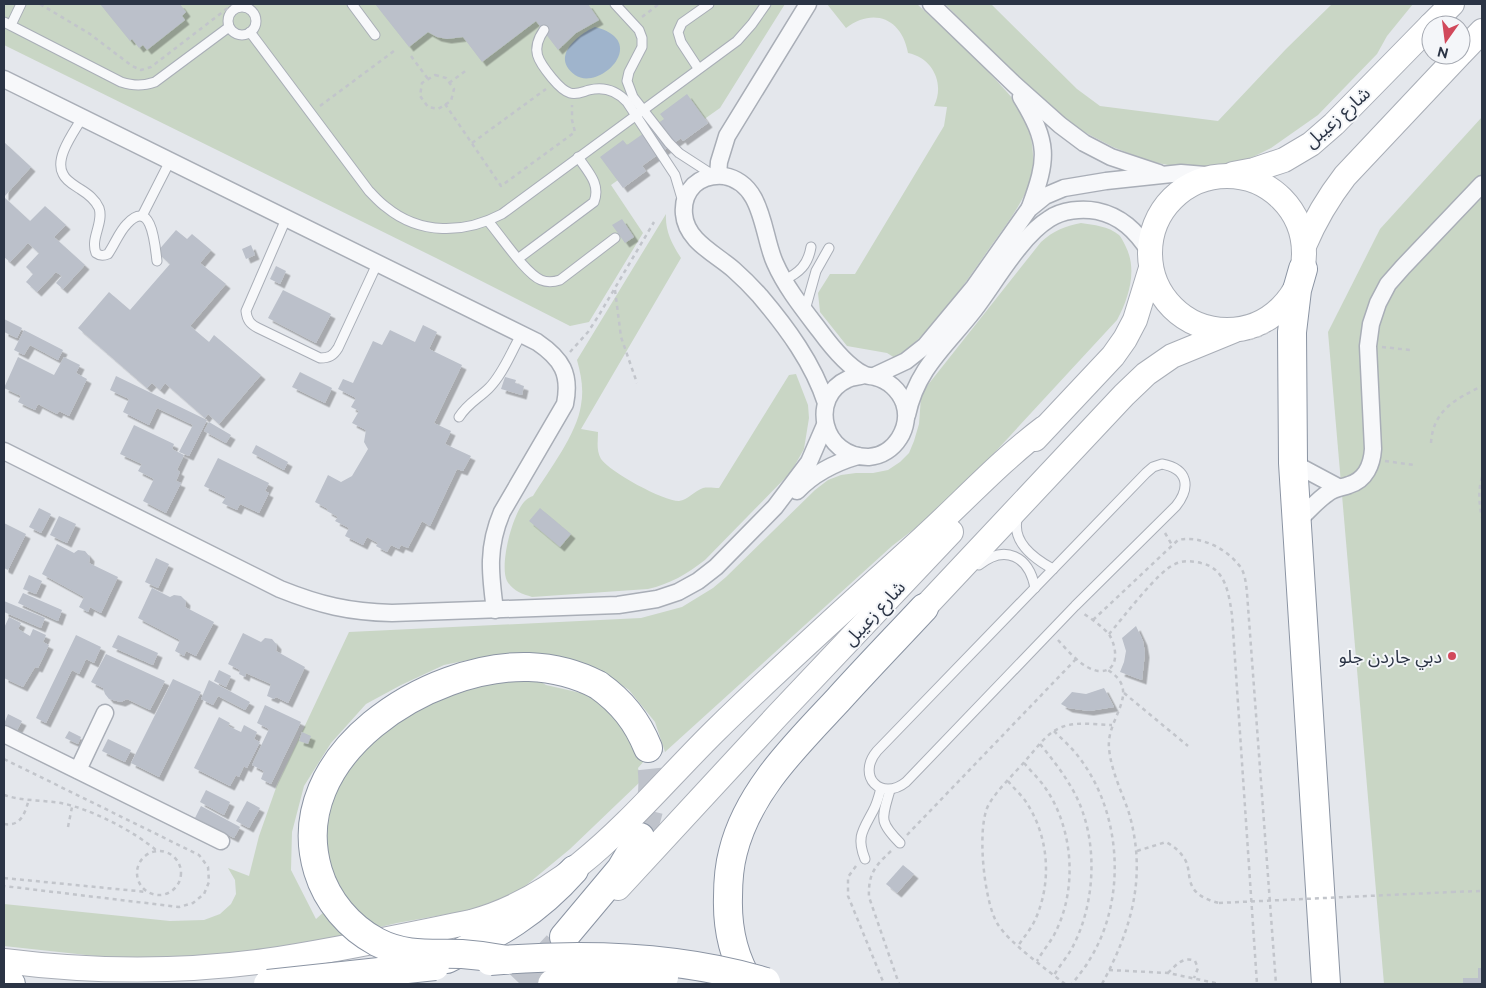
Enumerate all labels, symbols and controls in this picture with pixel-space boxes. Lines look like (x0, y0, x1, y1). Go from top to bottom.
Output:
north arrow (1421, 15, 1471, 65)
text: N (1436, 44, 1450, 62)
street label: شارع زعيبل (1300, 82, 1377, 155)
street label: شارع زعيبل (839, 576, 912, 652)
place label: دبي جاردن جلو (1339, 646, 1442, 670)
marker: دبي جاردن جلو (1446, 650, 1458, 662)

